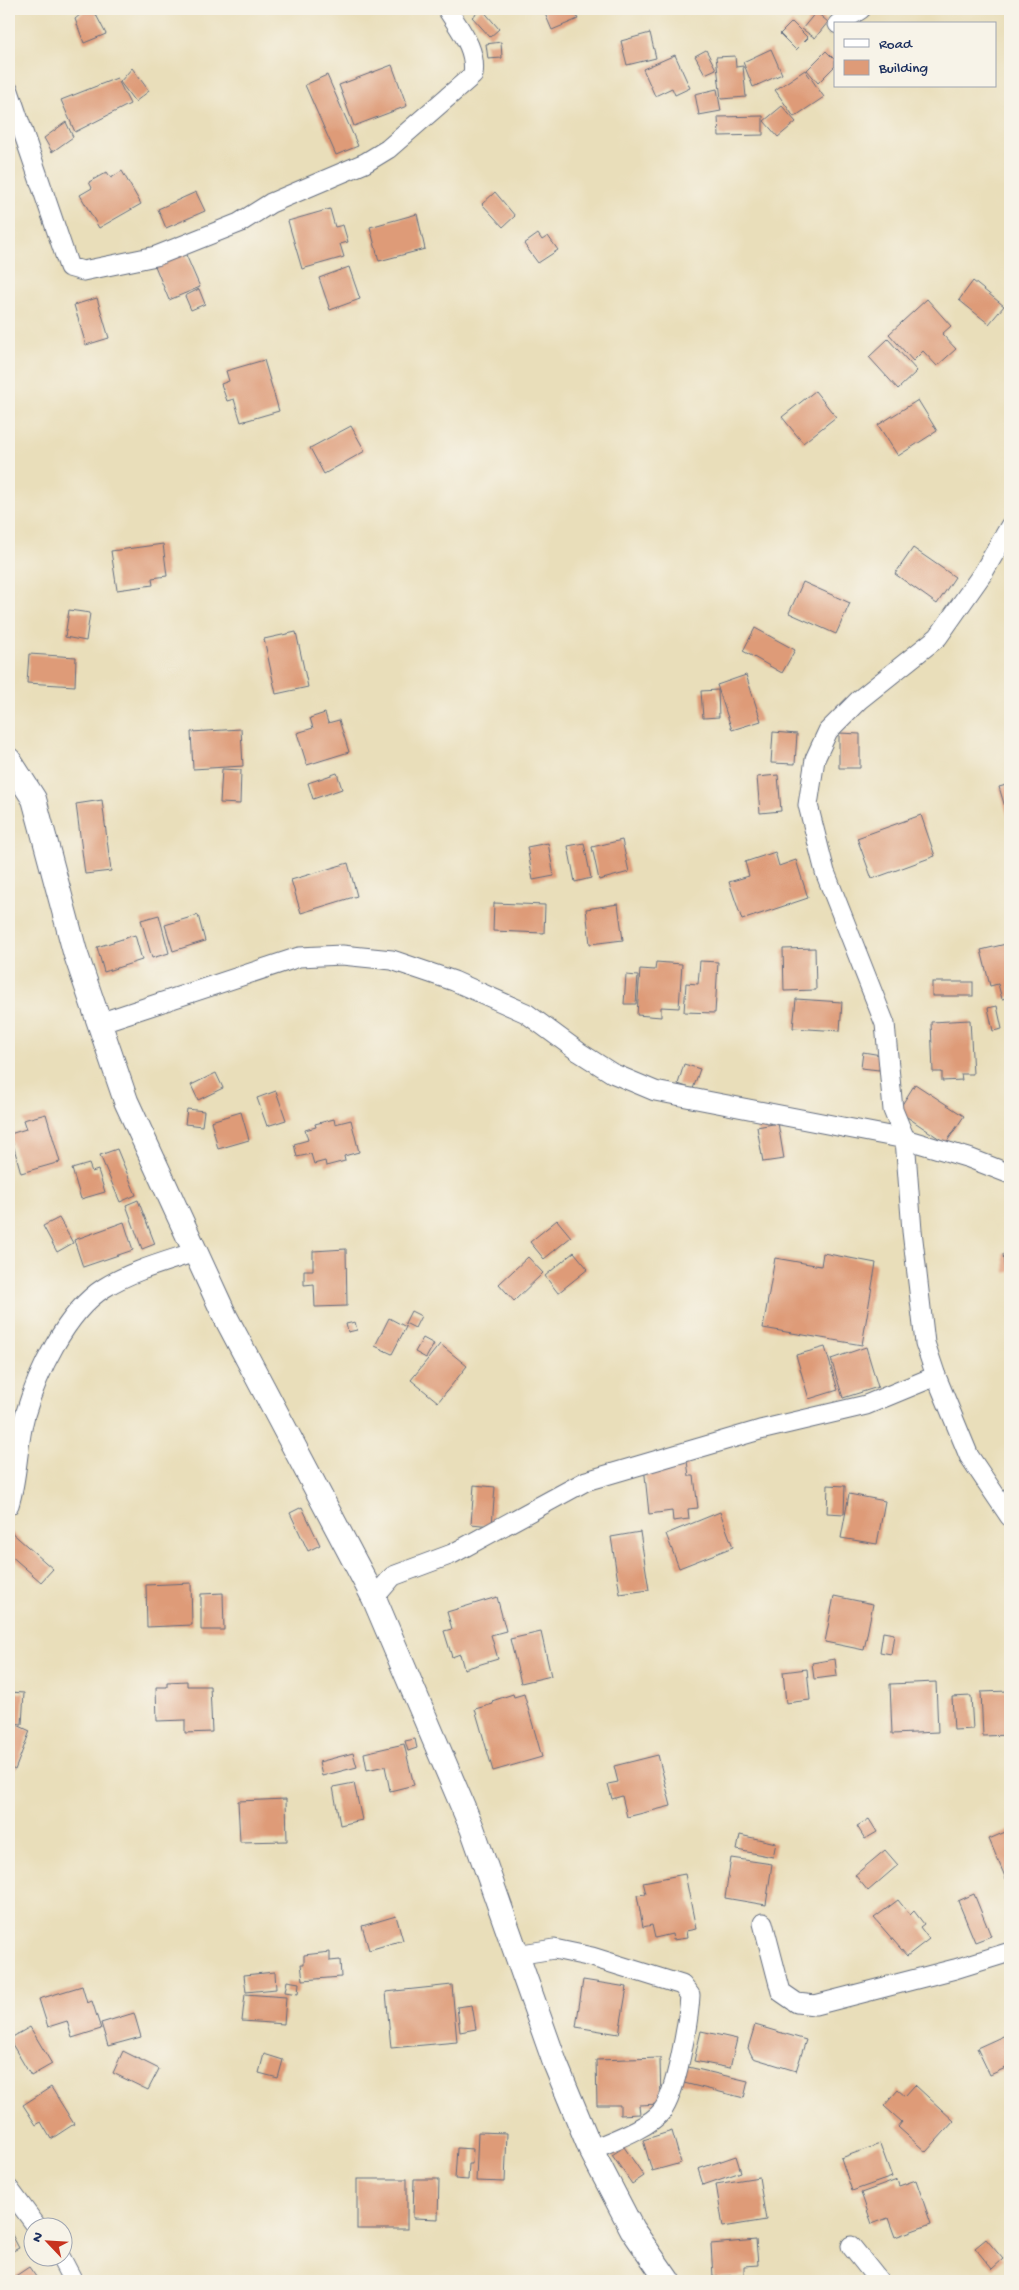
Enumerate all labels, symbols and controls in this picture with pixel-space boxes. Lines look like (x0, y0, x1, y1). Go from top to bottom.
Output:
legend (834, 22, 996, 88)
text: Road (879, 36, 913, 54)
text: Building (878, 60, 928, 78)
north arrow (22, 2218, 72, 2268)
text: N (29, 2230, 48, 2245)

